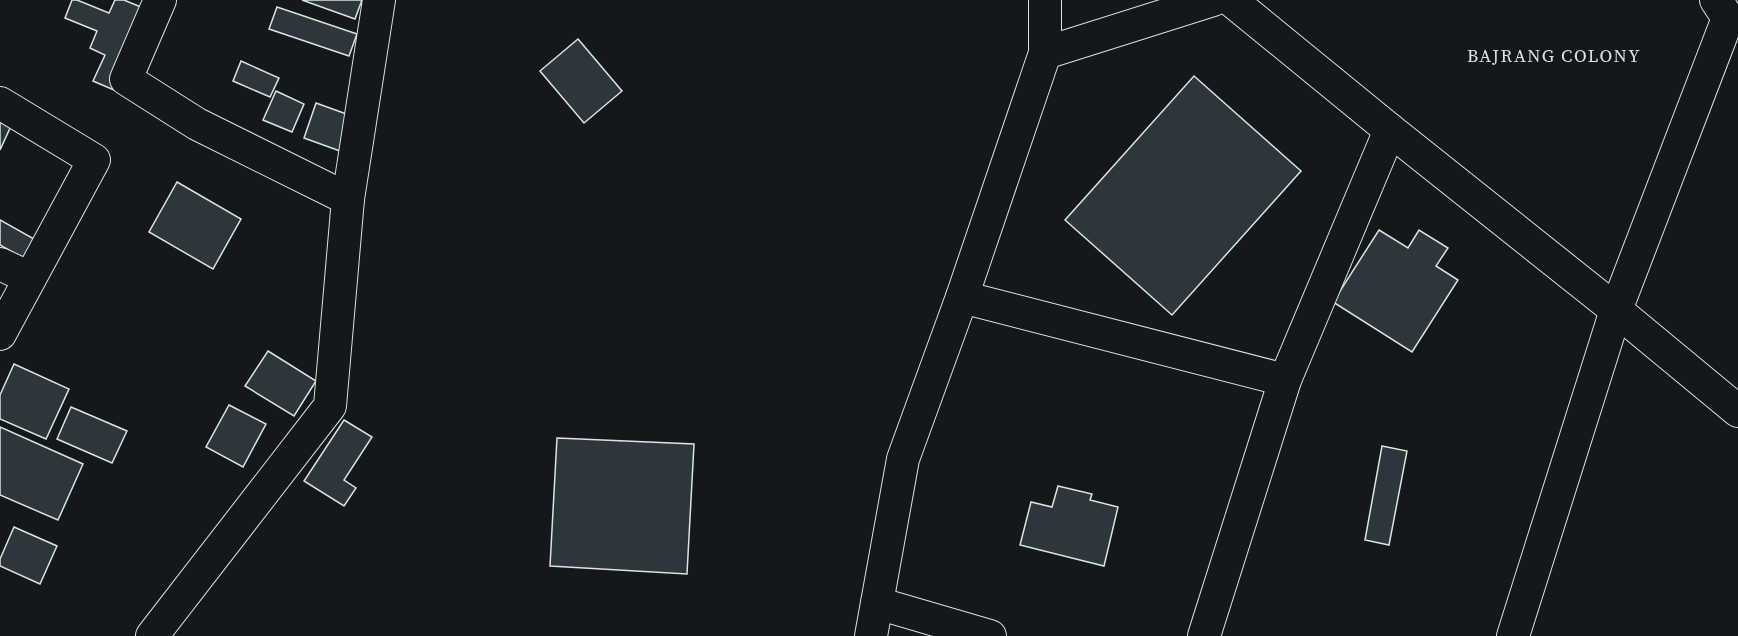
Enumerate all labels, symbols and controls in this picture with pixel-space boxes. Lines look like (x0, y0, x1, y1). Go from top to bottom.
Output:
district label: BAJRANG COLONY (1467, 43, 1641, 68)

